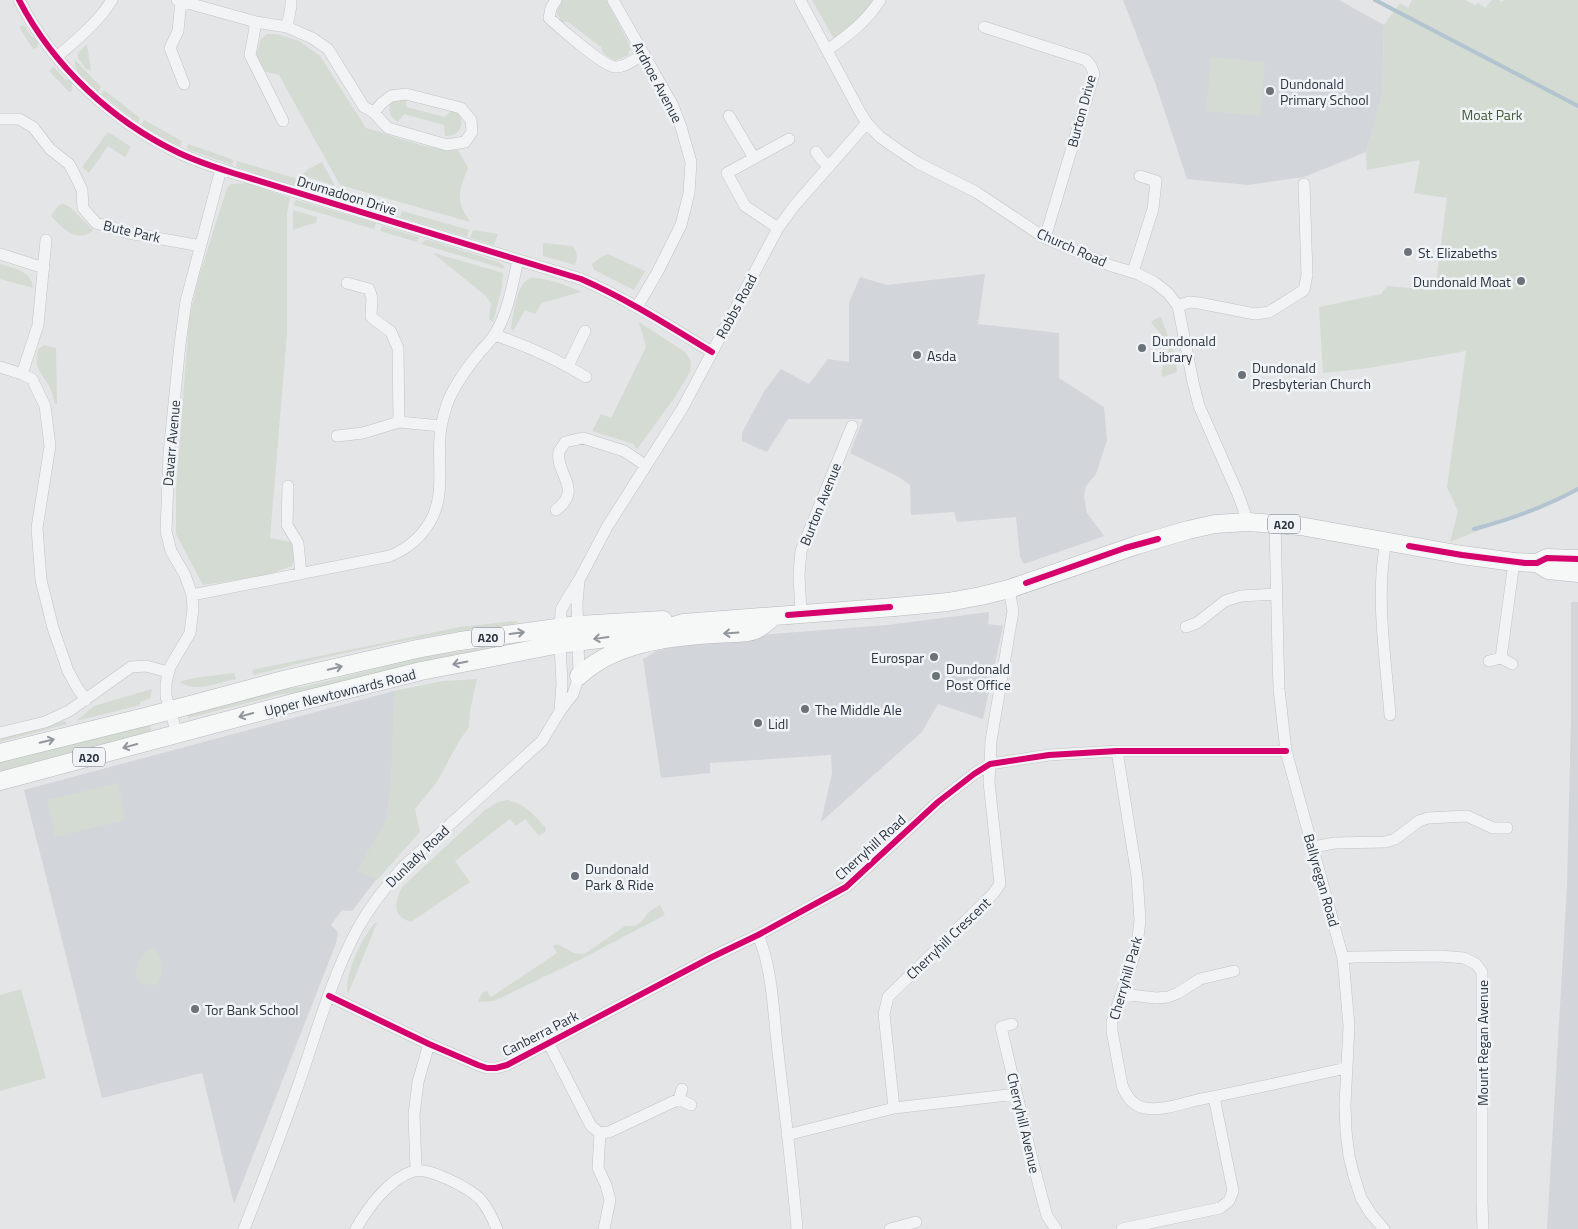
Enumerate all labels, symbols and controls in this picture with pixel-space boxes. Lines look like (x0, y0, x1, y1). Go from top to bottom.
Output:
street label: Ardnoe Avenue (628, 38, 688, 126)
street label: Burton Drive (1061, 72, 1101, 150)
place label: Dundonald Primary School (1280, 73, 1369, 110)
marker: Dundonald Primary School (1264, 85, 1276, 97)
park label: Moat Park (1462, 104, 1523, 125)
street label: Drumadoon Drive (294, 170, 400, 220)
street label: Bute Park (101, 214, 163, 248)
street label: Church Road (1034, 222, 1110, 272)
place label: St. Elizabeths (1418, 242, 1497, 263)
marker: St. Elizabeths (1402, 246, 1414, 258)
street label: Robbs Road (710, 270, 762, 342)
place label: Dundonald Moat (1413, 271, 1511, 292)
marker: Dundonald Moat (1515, 275, 1527, 287)
place label: Dundonald Library (1152, 330, 1216, 367)
marker: Dundonald Library (1136, 342, 1148, 354)
place label: Asda (927, 345, 956, 366)
marker: Asda (911, 349, 923, 361)
place label: Dundonald Presbyterian Church (1252, 357, 1371, 394)
marker: Dundonald Presbyterian Church (1236, 369, 1248, 381)
street label: Davarr Avenue (157, 399, 185, 487)
street label: Burton Avenue (794, 459, 846, 549)
road number: A20 (1268, 514, 1300, 534)
road number: A20 (472, 628, 504, 646)
one-way arrow (508, 628, 524, 638)
one-way arrow (723, 628, 739, 637)
one-way arrow (594, 633, 610, 643)
place label: Eurospar (871, 647, 924, 668)
marker: Eurospar (928, 651, 940, 663)
place label: Dundonald Post Office (946, 658, 1011, 695)
one-way arrow (453, 659, 469, 668)
street label: Upper Newtownards Road (262, 663, 418, 721)
one-way arrow (326, 663, 342, 672)
marker: Dundonald Post Office (930, 670, 942, 682)
place label: The Middle Ale (815, 699, 902, 720)
marker: The Middle Ale (799, 703, 811, 715)
one-way arrow (238, 711, 254, 720)
place label: Lidl (768, 713, 788, 734)
marker: Lidl (752, 717, 764, 729)
one-way arrow (39, 736, 55, 745)
one-way arrow (122, 742, 138, 751)
road number: A20 (73, 748, 105, 766)
street label: Cherryhill Road (830, 809, 910, 885)
street label: Dunlady Road (380, 820, 454, 892)
street label: Ballyregan Road (1299, 831, 1345, 929)
place label: Dundonald Park & Ride (585, 858, 654, 895)
marker: Dundonald Park & Ride (569, 870, 581, 882)
street label: Cherryhill Crescent (901, 892, 995, 984)
street label: Cherryhill Park (1103, 934, 1147, 1022)
street label: Mount Regan Avenue (1472, 980, 1493, 1106)
place label: Tor Bank School (205, 999, 299, 1020)
marker: Tor Bank School (189, 1003, 201, 1015)
street label: Canberra Park (498, 1005, 582, 1061)
street label: Cherryhill Avenue (1002, 1071, 1046, 1175)

